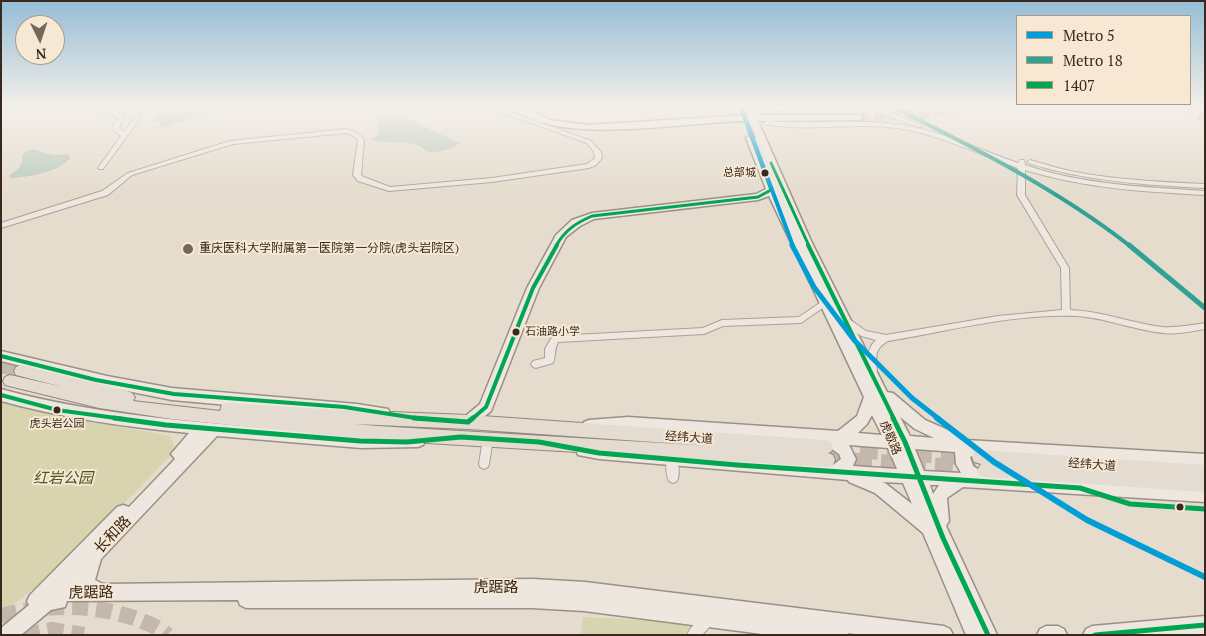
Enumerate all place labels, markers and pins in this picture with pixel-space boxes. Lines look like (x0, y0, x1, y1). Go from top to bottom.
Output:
place label: 总部城 (723, 166, 756, 180)
marker: 总部城 (760, 168, 770, 178)
marker: 重庆医科大学附属第一医院第一分院(虎头岩院区) (181, 242, 195, 256)
place label: 重庆医科大学附属第一医院第一分院(虎头岩院区) (199, 242, 459, 256)
place label: 石油路小学 (525, 325, 580, 339)
marker: 石油路小学 (511, 327, 521, 337)
marker: 虎头岩公园 (52, 405, 62, 415)
place label: 虎头岩公园 (30, 417, 84, 431)
unlabelled marker (1175, 502, 1185, 512)

